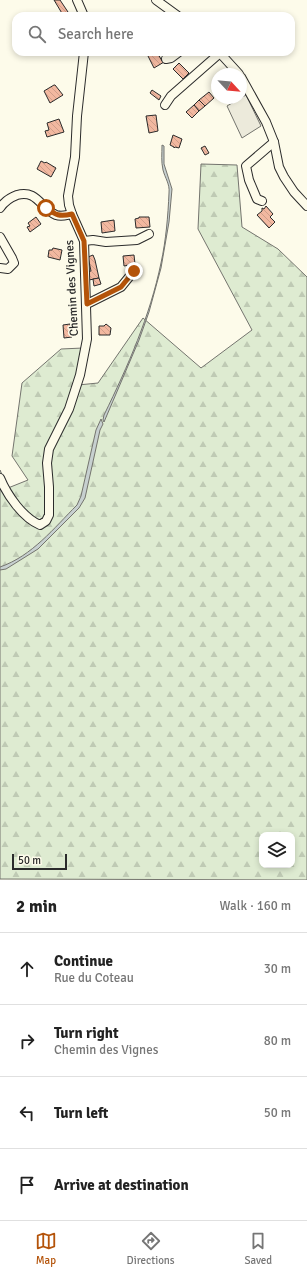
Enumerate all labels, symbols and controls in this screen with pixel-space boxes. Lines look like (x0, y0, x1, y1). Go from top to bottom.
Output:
search box (12, 12, 295, 56)
icon: search (26, 23, 48, 45)
text: Search here (58, 25, 134, 43)
north arrow (211, 68, 247, 104)
route start (37, 199, 55, 217)
street label: Chemin des Vignes (62, 240, 82, 336)
route end (125, 262, 143, 280)
map controls (259, 832, 295, 868)
button: layers (259, 832, 295, 868)
scale bar (12, 852, 67, 871)
text: 50 m (18, 854, 41, 867)
text: 2 min (16, 896, 57, 917)
text: Walk · 160 m (220, 898, 291, 914)
text: Continue (54, 952, 113, 970)
icon: ahead (16, 958, 38, 980)
text: 30 m (264, 961, 291, 977)
text: Rue du Coteau (54, 970, 134, 986)
text: Turn right (54, 1024, 119, 1042)
icon: right (16, 1030, 38, 1052)
text: 80 m (264, 1033, 291, 1049)
text: Chemin des Vignes (54, 1042, 158, 1058)
icon: left (16, 1102, 38, 1124)
text: Turn left (54, 1104, 108, 1122)
text: 50 m (264, 1105, 291, 1121)
icon: arrive (16, 1174, 38, 1196)
text: Arrive at destination (54, 1176, 189, 1194)
tab: Map (35, 1230, 57, 1267)
tab: Directions (127, 1230, 175, 1267)
tab: Saved (244, 1230, 272, 1267)

